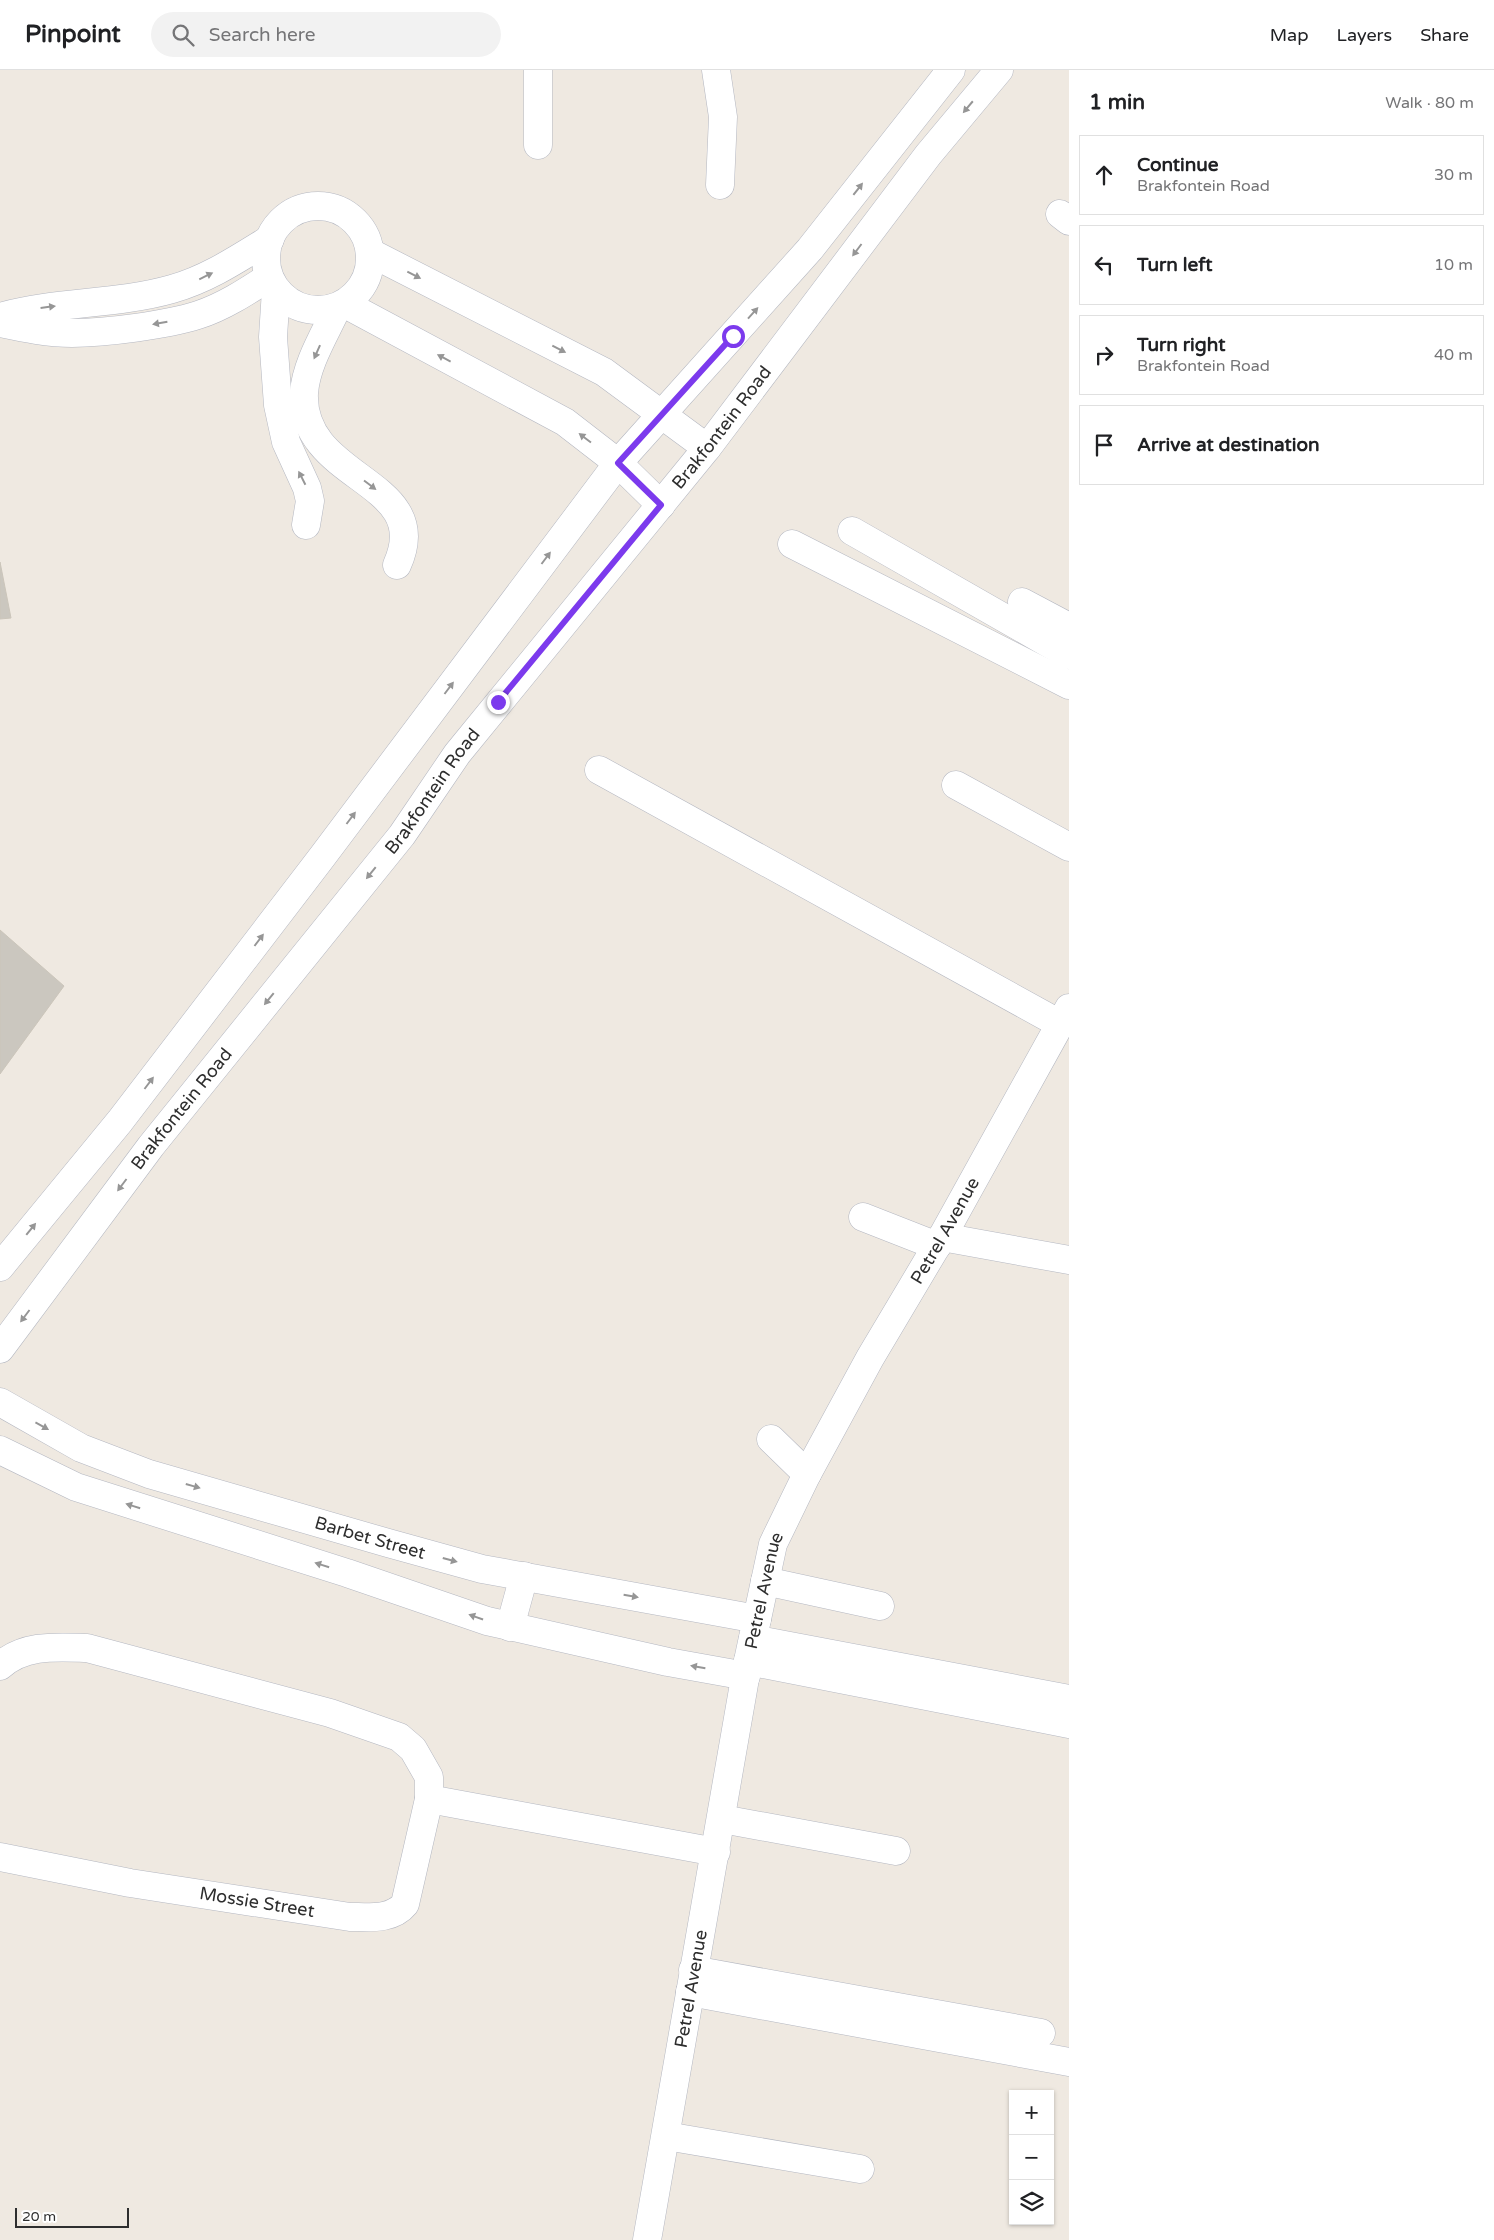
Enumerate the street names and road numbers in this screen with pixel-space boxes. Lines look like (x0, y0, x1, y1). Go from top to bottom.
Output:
street label: Brakfontein Road (667, 361, 776, 493)
street label: Brakfontein Road (380, 724, 485, 859)
street label: Brakfontein Road (126, 1044, 237, 1174)
street label: Petrel Avenue (906, 1173, 984, 1288)
street label: Barbet Street (312, 1511, 428, 1564)
street label: Petrel Avenue (740, 1528, 788, 1651)
street label: Mossie Street (198, 1882, 316, 1922)
street label: Petrel Avenue (670, 1928, 712, 2050)

